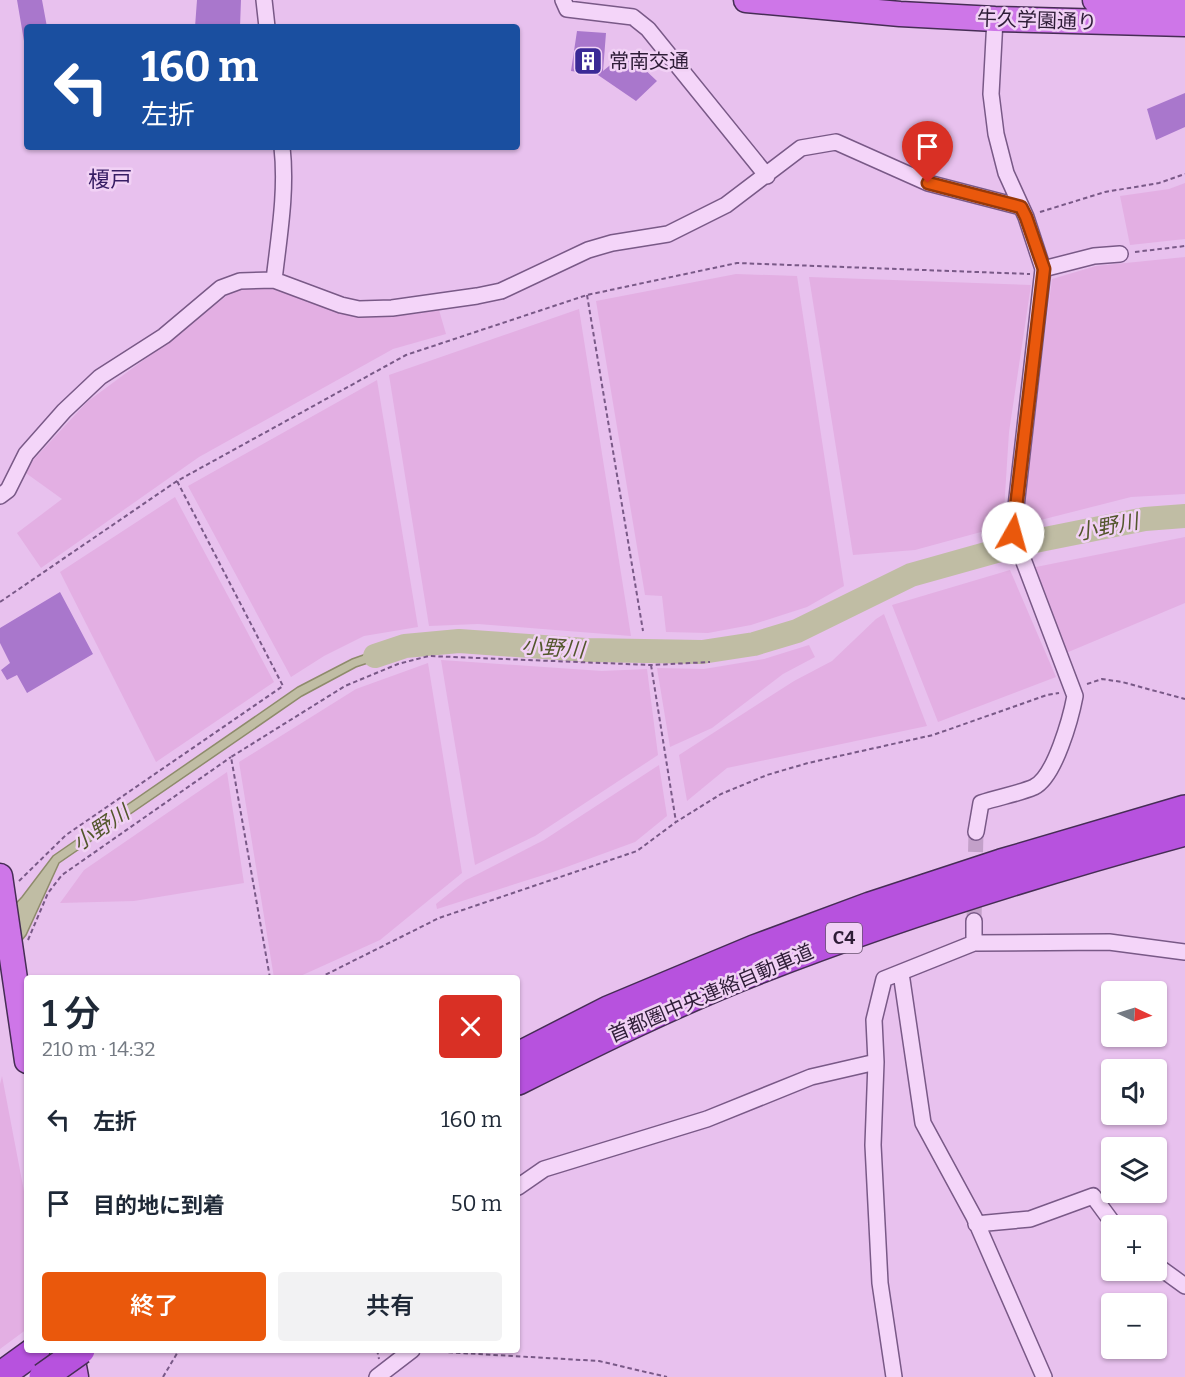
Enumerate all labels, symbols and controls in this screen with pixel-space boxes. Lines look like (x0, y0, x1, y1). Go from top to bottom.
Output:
street label: 牛久学園通り (977, 6, 1097, 34)
text: 160 m (141, 42, 258, 92)
building icon: 常南交通 (572, 45, 604, 77)
icon: left (42, 48, 120, 126)
place label: 常南交通 (609, 49, 689, 73)
text: 左折 (141, 99, 195, 131)
pin (902, 121, 953, 183)
icon: arrive (911, 130, 944, 163)
district label: 榎戸 (88, 166, 132, 193)
position arrow (981, 501, 1045, 565)
water label: 小野川 (1074, 508, 1142, 546)
water label: 小野川 (521, 633, 587, 663)
water label: 小野川 (68, 798, 136, 856)
road number: C4 (826, 923, 862, 953)
street label: 首都圏中央連絡自動車道 (605, 939, 817, 1047)
north arrow (1101, 981, 1167, 1047)
map controls (1101, 981, 1167, 1359)
text: 1 分 (42, 992, 100, 1036)
button: close (439, 995, 502, 1058)
text: 210 m · 14:32 (42, 1037, 155, 1061)
button: sound (1101, 1059, 1167, 1125)
icon: left (42, 1103, 75, 1136)
text: 160 m (441, 1106, 502, 1133)
text: 左折 (93, 1108, 137, 1135)
button: layers (1101, 1137, 1167, 1203)
icon: arrive (42, 1187, 75, 1220)
text: 50 m (451, 1190, 502, 1217)
text: 目的地に到着 (93, 1192, 225, 1219)
button: + (1101, 1215, 1167, 1281)
button: 終了 (42, 1272, 266, 1341)
button: 共有 (278, 1272, 502, 1341)
button: − (1101, 1293, 1167, 1359)

